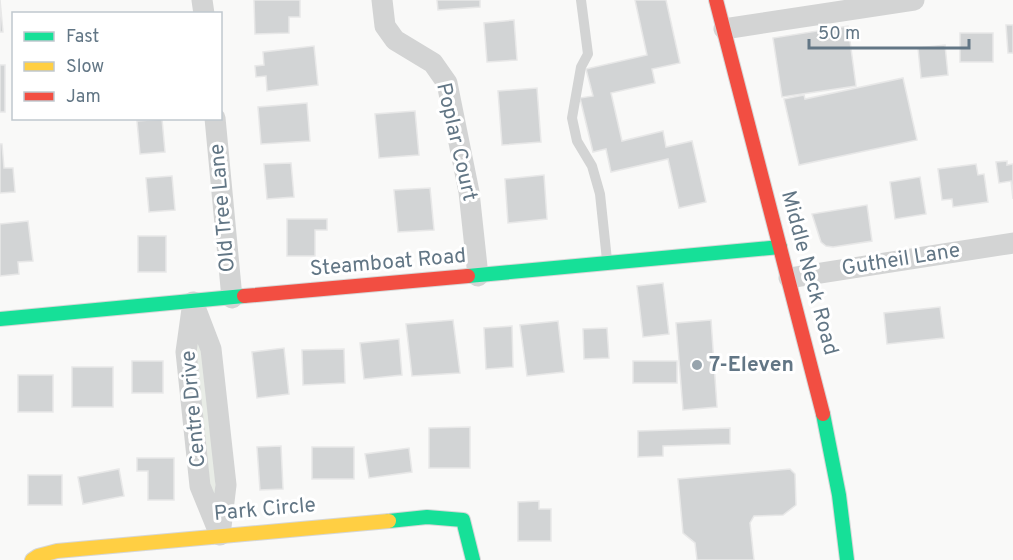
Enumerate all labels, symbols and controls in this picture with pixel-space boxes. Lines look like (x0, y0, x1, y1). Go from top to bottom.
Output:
legend (12, 12, 222, 120)
scale bar (809, 12, 970, 50)
text: 50 m (818, 23, 860, 46)
text: Fast (66, 26, 99, 49)
text: Slow (66, 56, 104, 79)
street label: Poplar Court (429, 80, 483, 204)
text: Jam (66, 86, 101, 109)
street label: Old Tree Lane (204, 142, 242, 274)
street label: Middle Neck Road (774, 188, 844, 358)
street label: Gutheil Lane (840, 237, 962, 283)
street label: Steamboat Road (309, 243, 467, 283)
street label: Centre Drive (175, 349, 213, 469)
place label: 7-Eleven (709, 352, 794, 379)
marker: 7-Eleven (690, 358, 704, 372)
street label: Park Circle (213, 492, 317, 528)

